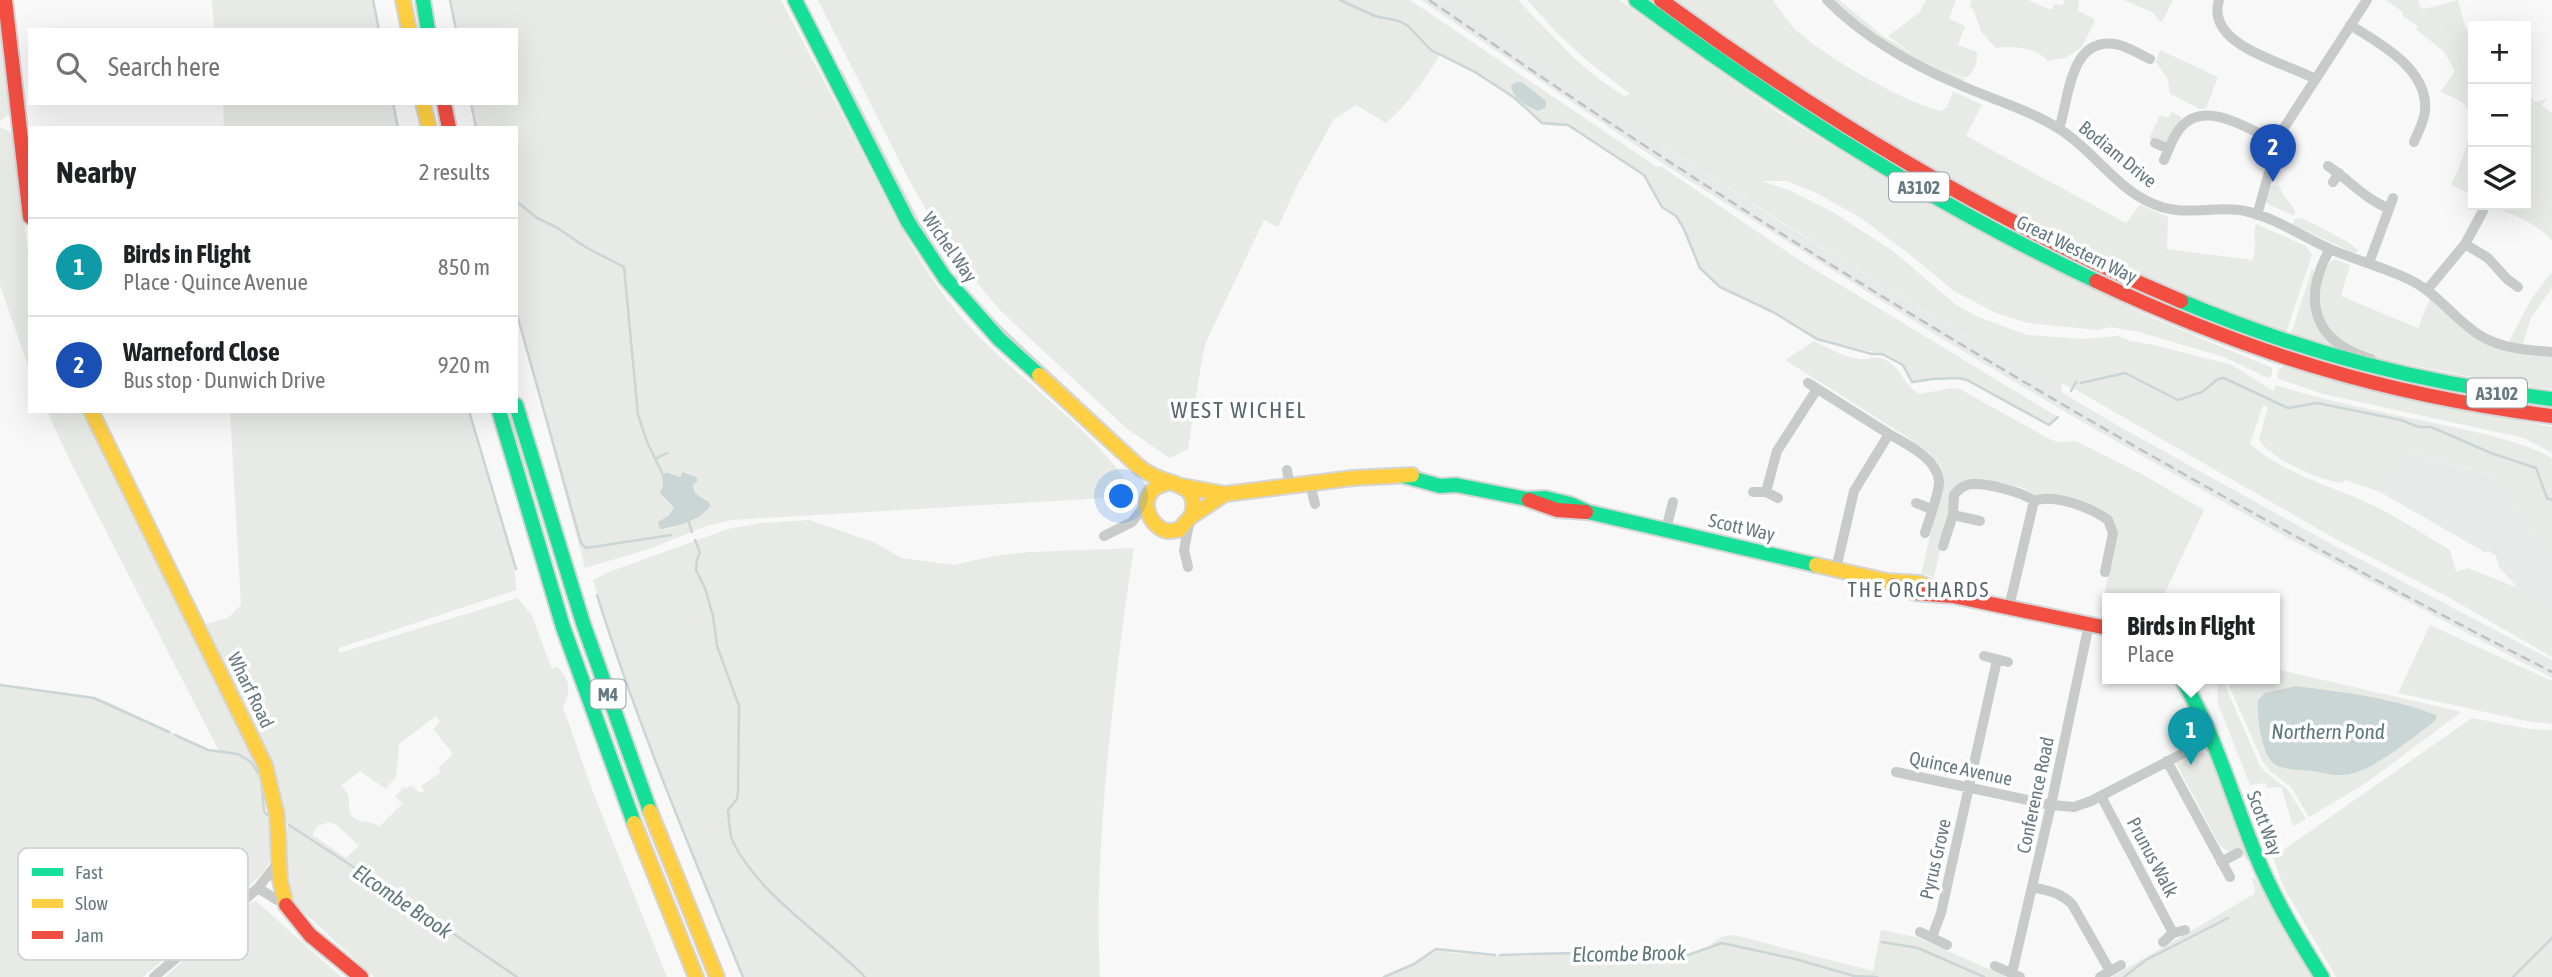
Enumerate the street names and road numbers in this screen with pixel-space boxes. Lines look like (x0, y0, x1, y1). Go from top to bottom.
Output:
street label: Bodiam Drive (2075, 116, 2161, 192)
road number: A3102 (1889, 172, 1949, 202)
street label: Wichel Way (918, 208, 982, 286)
street label: Great Western Way (2013, 210, 2141, 288)
road number: A3102 (2467, 379, 2527, 408)
street label: Scott Way (1707, 509, 1777, 545)
street label: Wharf Road (223, 649, 279, 731)
road number: M4 (590, 680, 626, 708)
street label: Conference Road (2012, 735, 2058, 855)
street label: Quince Avenue (1907, 746, 2015, 790)
street label: Scott Way (2243, 788, 2287, 859)
street label: Prunus Walk (2123, 813, 2183, 901)
street label: Pyrus Grove (1915, 817, 1955, 901)

